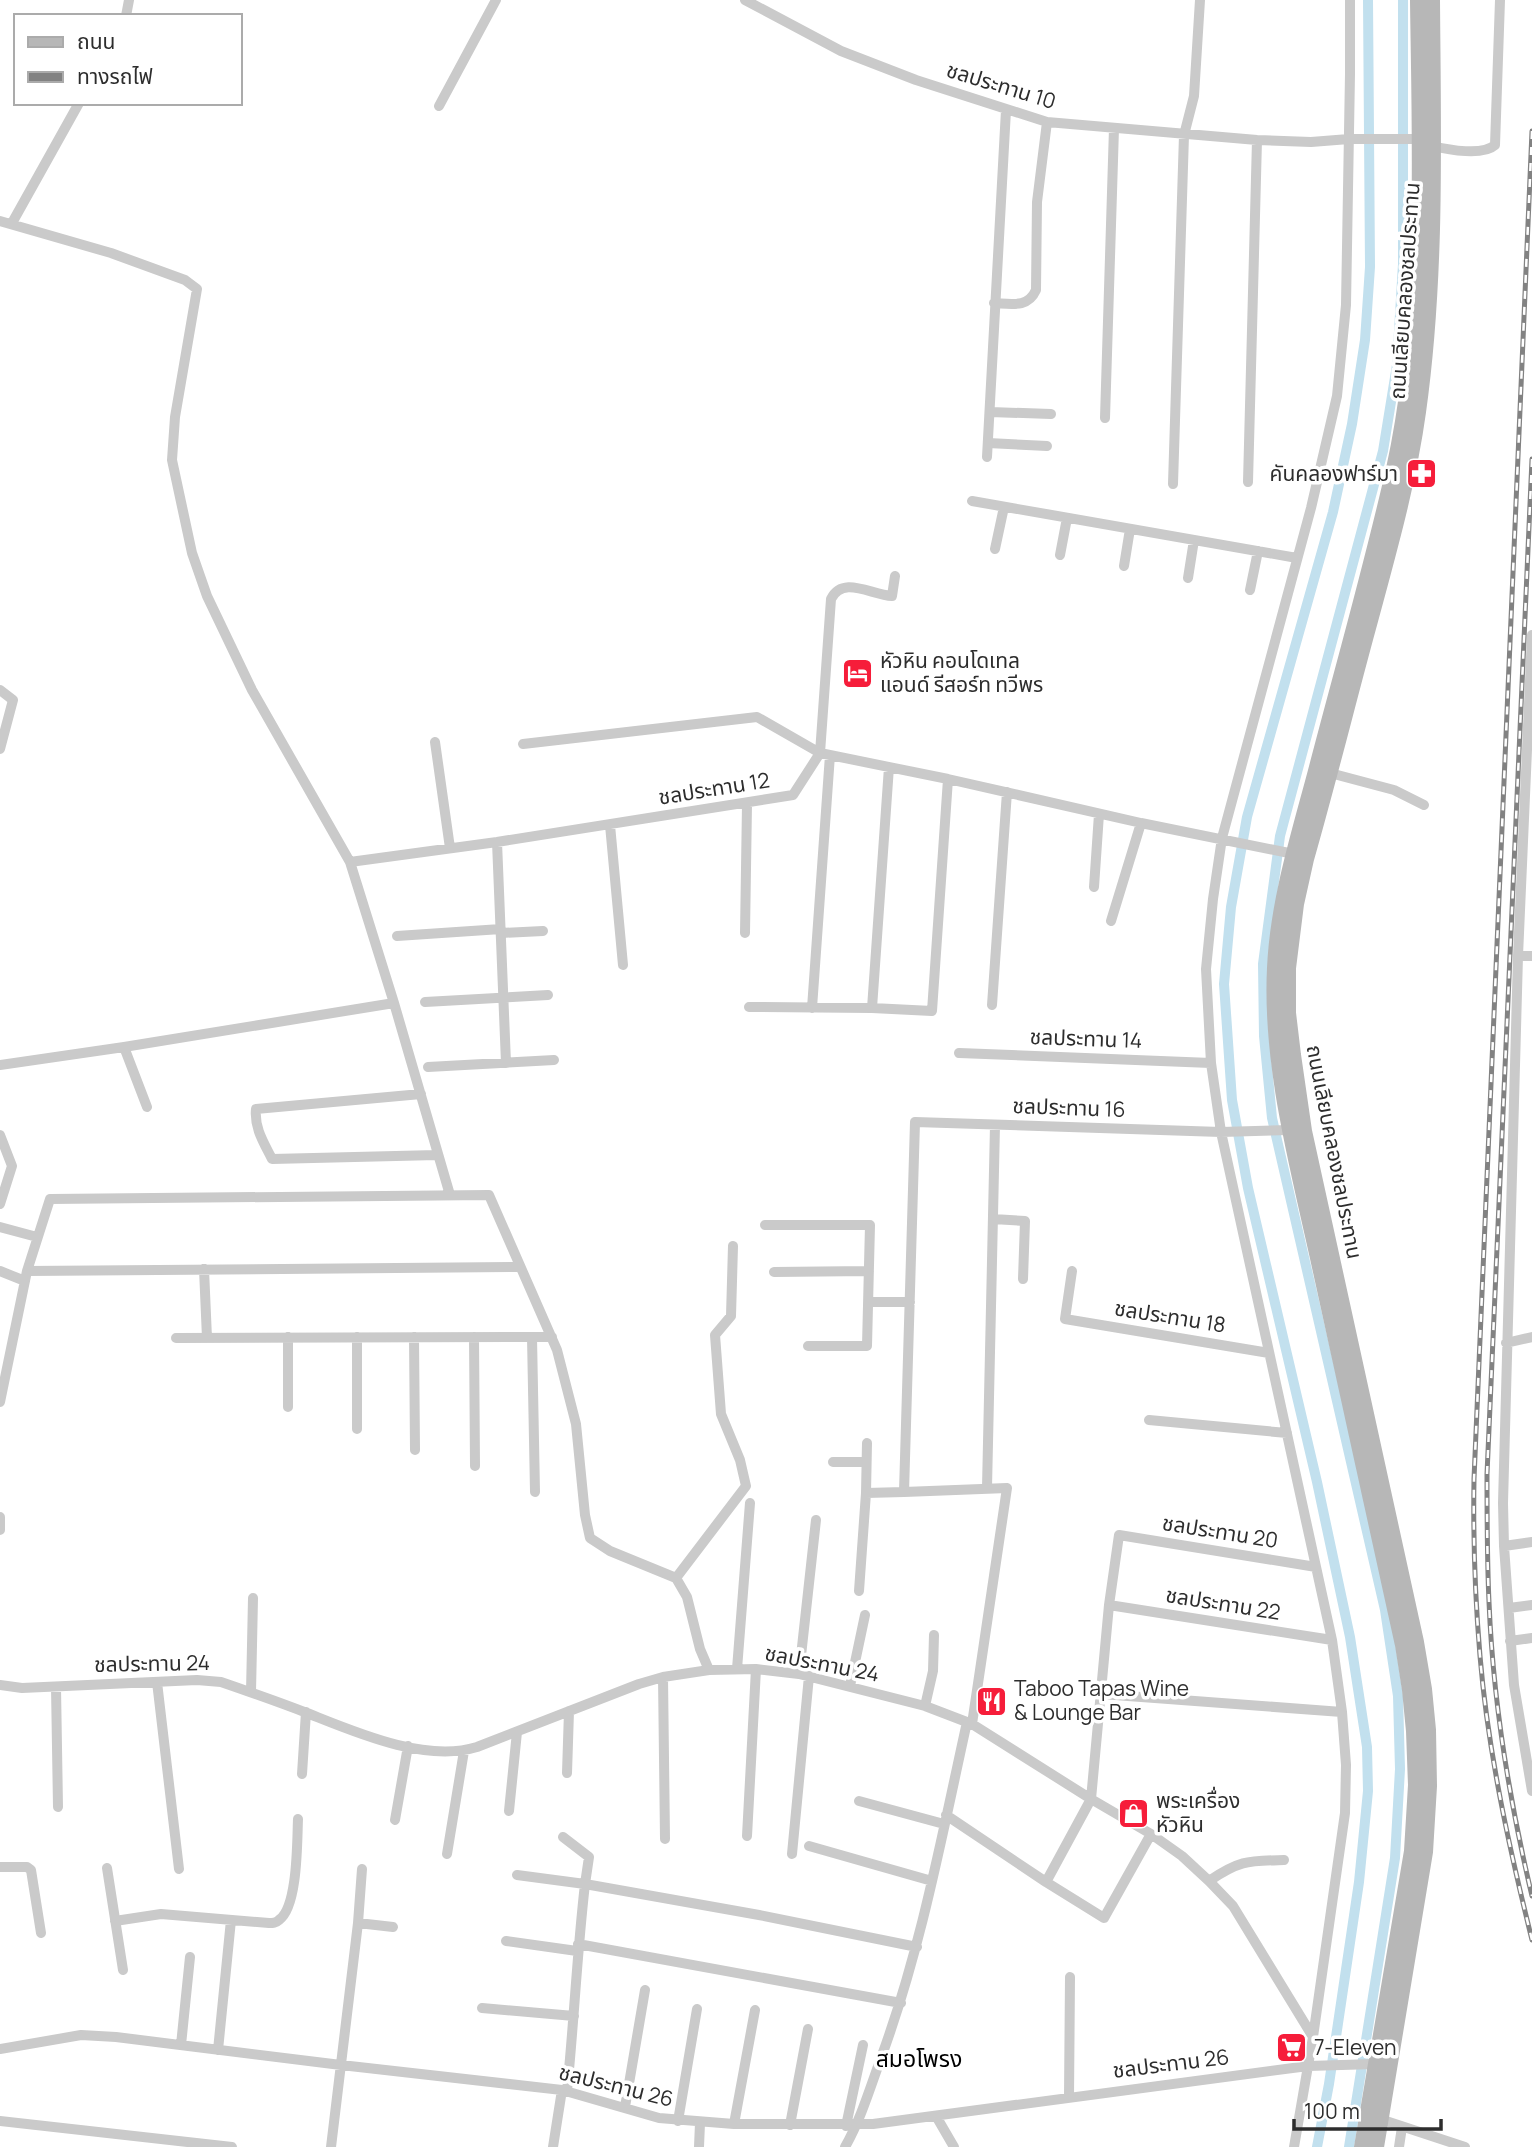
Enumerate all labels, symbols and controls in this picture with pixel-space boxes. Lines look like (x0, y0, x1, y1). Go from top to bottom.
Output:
legend (14, 14, 242, 105)
text: ถนน (77, 27, 115, 55)
street label: ชลประทาน 10 (943, 55, 1059, 115)
text: ทางรถไฟ (77, 62, 153, 90)
street label: ถนนเลียบคลองชลประทาน (1382, 181, 1426, 400)
pharmacy icon: คันคลองฟาร์มา (1404, 457, 1438, 491)
place label: คันคลองฟาร์มา (1270, 459, 1398, 487)
place label: หัวหิน คอนโดเทล แอนด์ รีสอร์ท ทวีพร (880, 646, 1043, 698)
hotel icon: หัวหิน คอนโดเทล แอนด์ รีสอร์ท ทวีพร (840, 656, 874, 690)
street label: ชลประทาน 12 (656, 765, 771, 811)
street label: ชลประทาน 14 (1029, 1022, 1143, 1054)
street label: ถนนเลียบคลองชลประทาน (1300, 1042, 1369, 1261)
street label: ชลประทาน 16 (1012, 1091, 1126, 1123)
street label: ชลประทาน 18 (1112, 1293, 1228, 1339)
street label: ชลประทาน 20 (1160, 1508, 1280, 1554)
street label: ชลประทาน 22 (1164, 1580, 1283, 1626)
street label: ชลประทาน 24 (763, 1638, 882, 1688)
street label: ชลประทาน 24 (94, 1648, 210, 1678)
place label: Taboo Tapas Wine & Lounge Bar (1014, 1674, 1189, 1726)
restaurant icon: Taboo Tapas Wine & Lounge Bar (974, 1684, 1008, 1718)
place label: พระเครื่อง หัวหิน (1156, 1786, 1240, 1838)
shop icon: พระเครื่อง หัวหิน (1116, 1796, 1150, 1830)
supermarket icon: 7-Eleven (1274, 2031, 1308, 2065)
place label: 7-Eleven (1314, 2033, 1397, 2061)
district label: สมอโพรง (876, 2042, 962, 2074)
street label: ชลประทาน 26 (1111, 2042, 1231, 2084)
street label: ชลประทาน 26 (556, 2057, 676, 2113)
scale bar (1294, 2088, 1441, 2132)
text: 100 m (1304, 2097, 1360, 2125)

